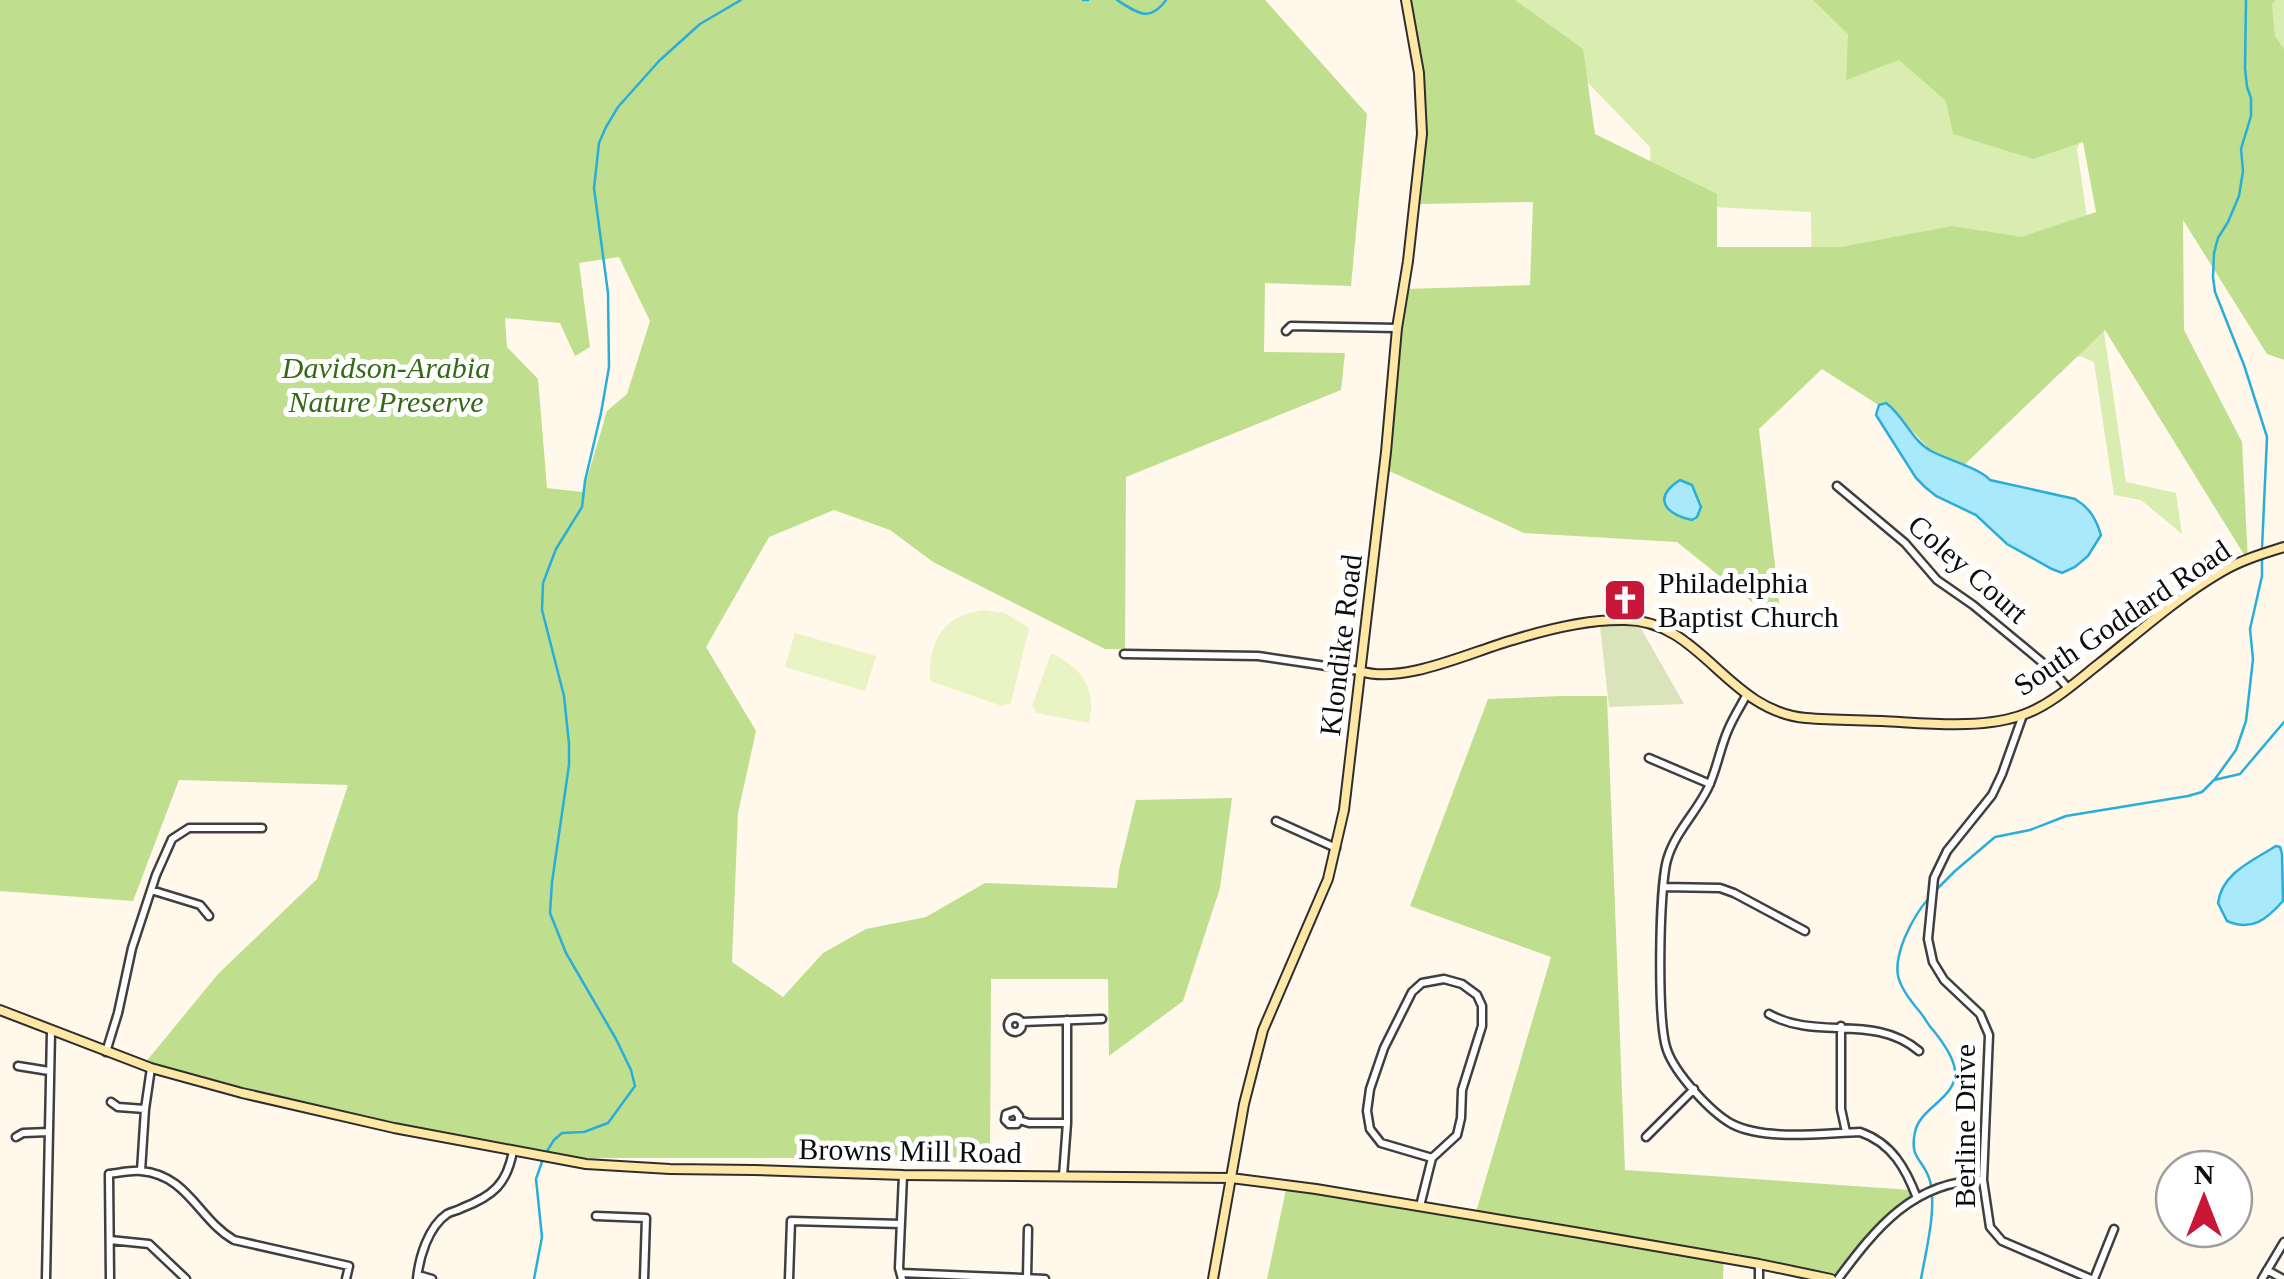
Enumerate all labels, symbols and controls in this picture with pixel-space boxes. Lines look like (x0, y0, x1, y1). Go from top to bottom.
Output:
park label: Davidson-Arabia Nature Preserve (281, 351, 490, 418)
street label: Coley Court (1902, 508, 2035, 630)
street label: South Goddard Road (2007, 533, 2236, 702)
street label: Klondike Road (1313, 552, 1368, 738)
place label: Philadelphia Baptist Church (1658, 566, 1839, 633)
church icon: Philadelphia Baptist Church (1602, 577, 1648, 623)
street label: Berline Drive (1948, 1044, 1981, 1208)
street label: Browns Mill Road (798, 1132, 1022, 1169)
north arrow (2154, 1149, 2254, 1249)
text: N (2194, 1159, 2214, 1190)

